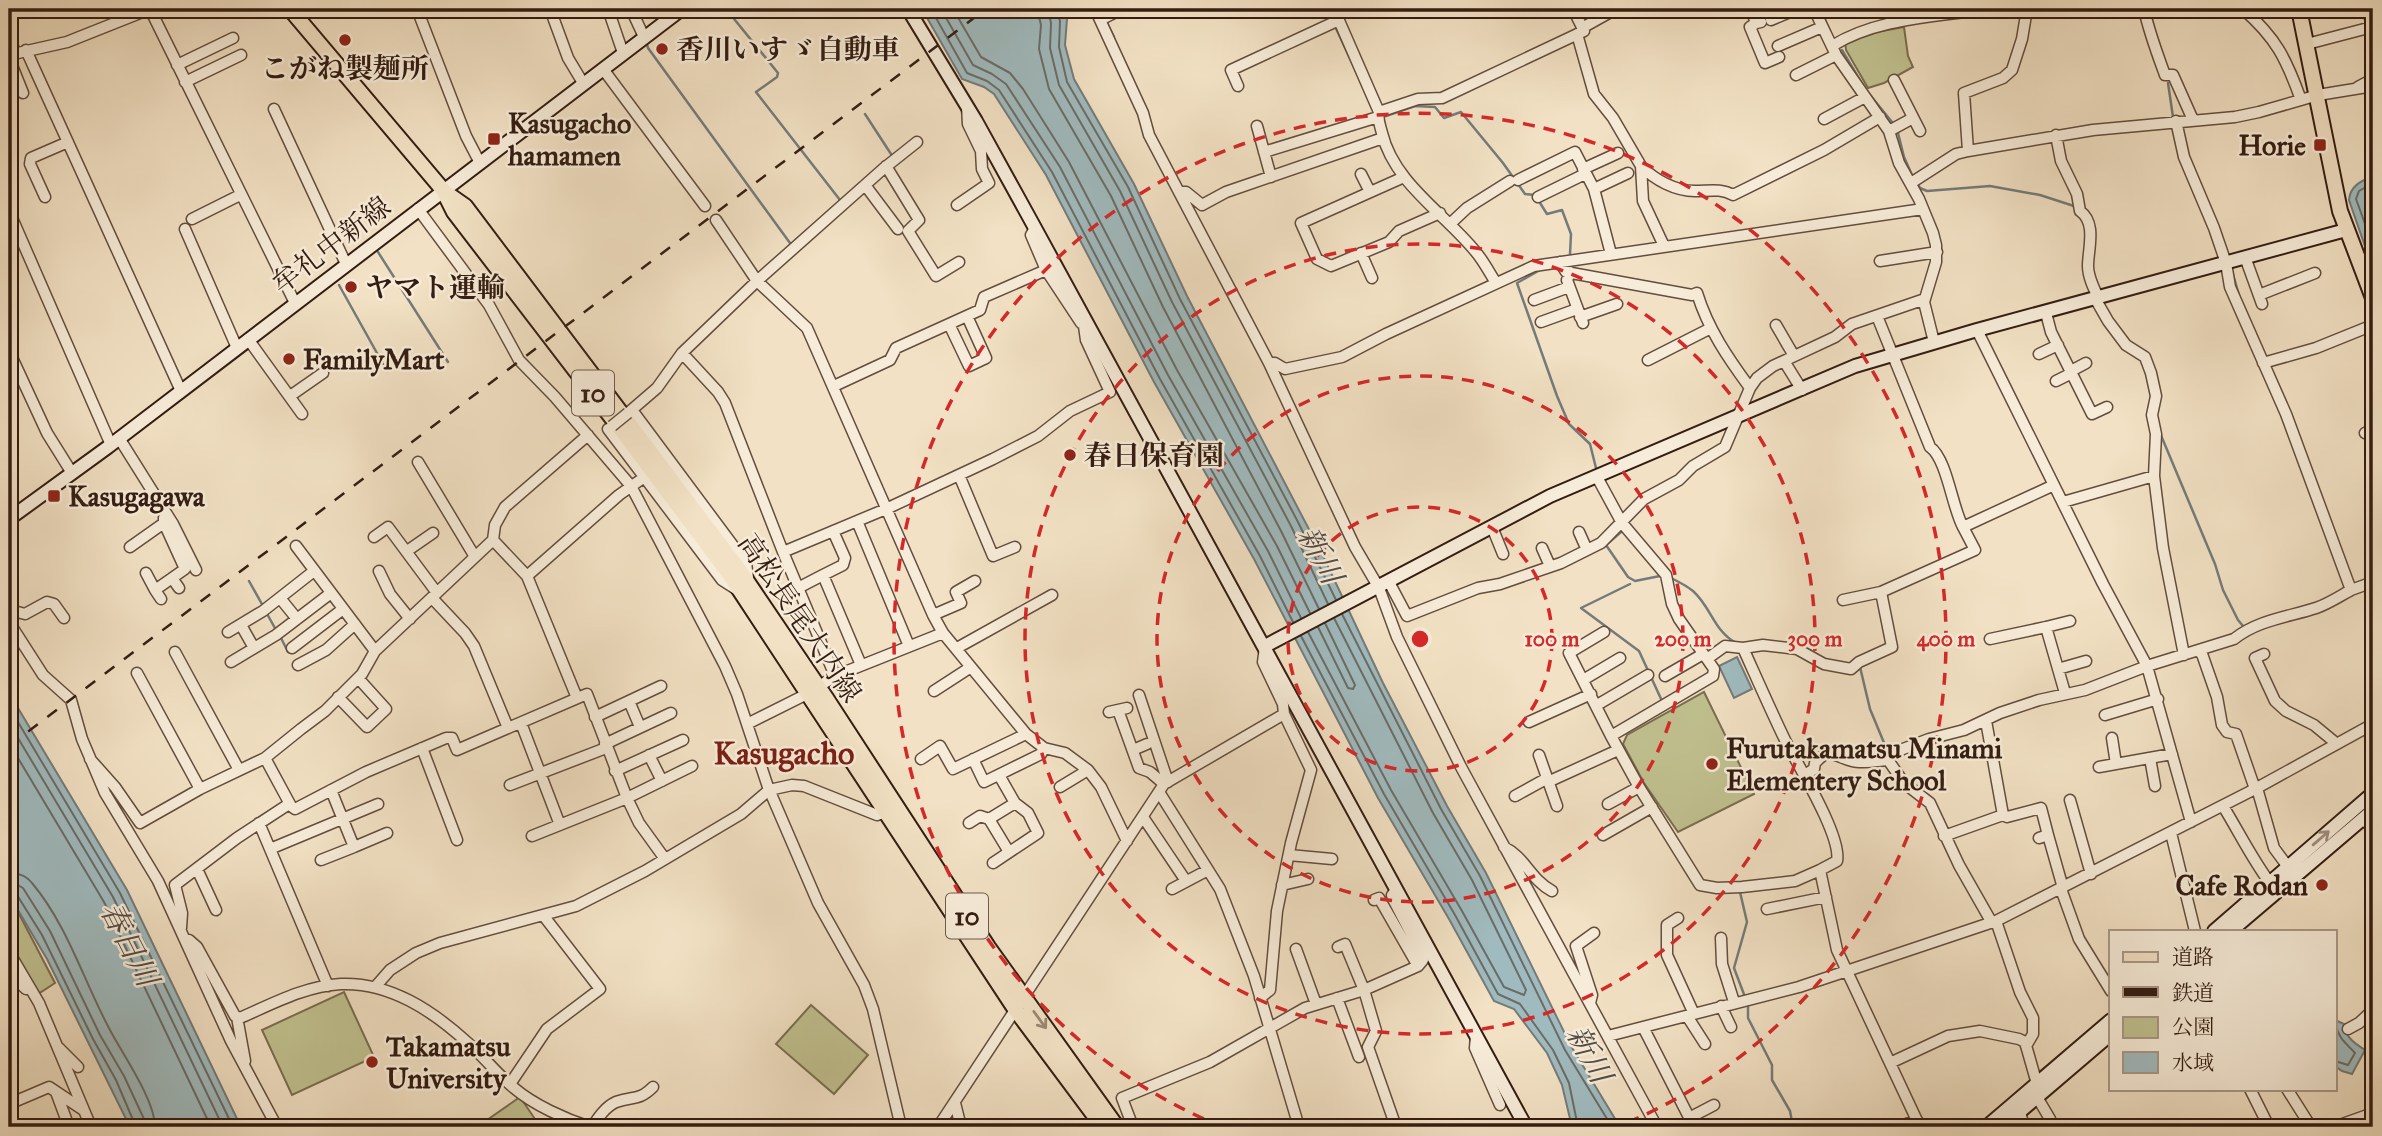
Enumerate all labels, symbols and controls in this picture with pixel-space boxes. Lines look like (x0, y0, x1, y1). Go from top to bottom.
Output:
marker: こがね製麺所 (337, 32, 353, 48)
place label: 香川いすゞ自動車 (676, 32, 900, 67)
marker: 香川いすゞ自動車 (654, 41, 670, 57)
place label: こがね製麺所 (261, 51, 429, 86)
place label: Kasugacho hamamen (507, 106, 631, 173)
place label: Horie (2238, 128, 2306, 163)
marker: Kasugacho hamamen (486, 131, 502, 147)
marker: Horie (2312, 137, 2328, 153)
street label: 牟礼中新線 (265, 189, 397, 301)
place label: ヤマト運輸 (365, 270, 505, 305)
marker: ヤマト運輸 (343, 279, 359, 295)
place label: FamilyMart (303, 342, 445, 377)
marker: FamilyMart (281, 351, 297, 367)
road number: 10 (572, 370, 614, 416)
place label: 春日保育園 (1084, 438, 1224, 473)
marker: 春日保育園 (1062, 447, 1078, 463)
place label: Kasugagawa (68, 479, 206, 514)
marker: Kasugagawa (46, 488, 62, 504)
water label: 新川 (1290, 520, 1351, 593)
street label: 高松長尾大内線 (731, 527, 869, 709)
text: 100 m (1525, 626, 1580, 652)
text: 200 m (1655, 626, 1712, 652)
text: 300 m (1787, 626, 1843, 652)
text: 400 m (1917, 626, 1976, 652)
centre of rings (1408, 627, 1432, 651)
place label: Furutakamatsu Minami Elementery School (1726, 731, 2003, 798)
district label: Kasugacho (714, 734, 854, 773)
marker: Furutakamatsu Minami Elementery School (1704, 756, 1720, 772)
one-way arrow (2312, 829, 2329, 846)
place label: Cafe Rodan (2175, 868, 2308, 903)
marker: Cafe Rodan (2314, 877, 2330, 893)
road number: 10 (946, 894, 988, 939)
water label: 春日川 (93, 896, 167, 995)
legend (2109, 930, 2336, 1090)
text: 道路 (2172, 944, 2214, 970)
text: 鉄道 (2172, 980, 2214, 1006)
one-way arrow (1033, 1010, 1047, 1029)
text: 公園 (2172, 1014, 2214, 1040)
water label: 新川 (1559, 1019, 1620, 1092)
place label: Takamatsu University (386, 1029, 511, 1096)
text: 水域 (2172, 1050, 2214, 1076)
marker: Takamatsu University (364, 1054, 380, 1070)

